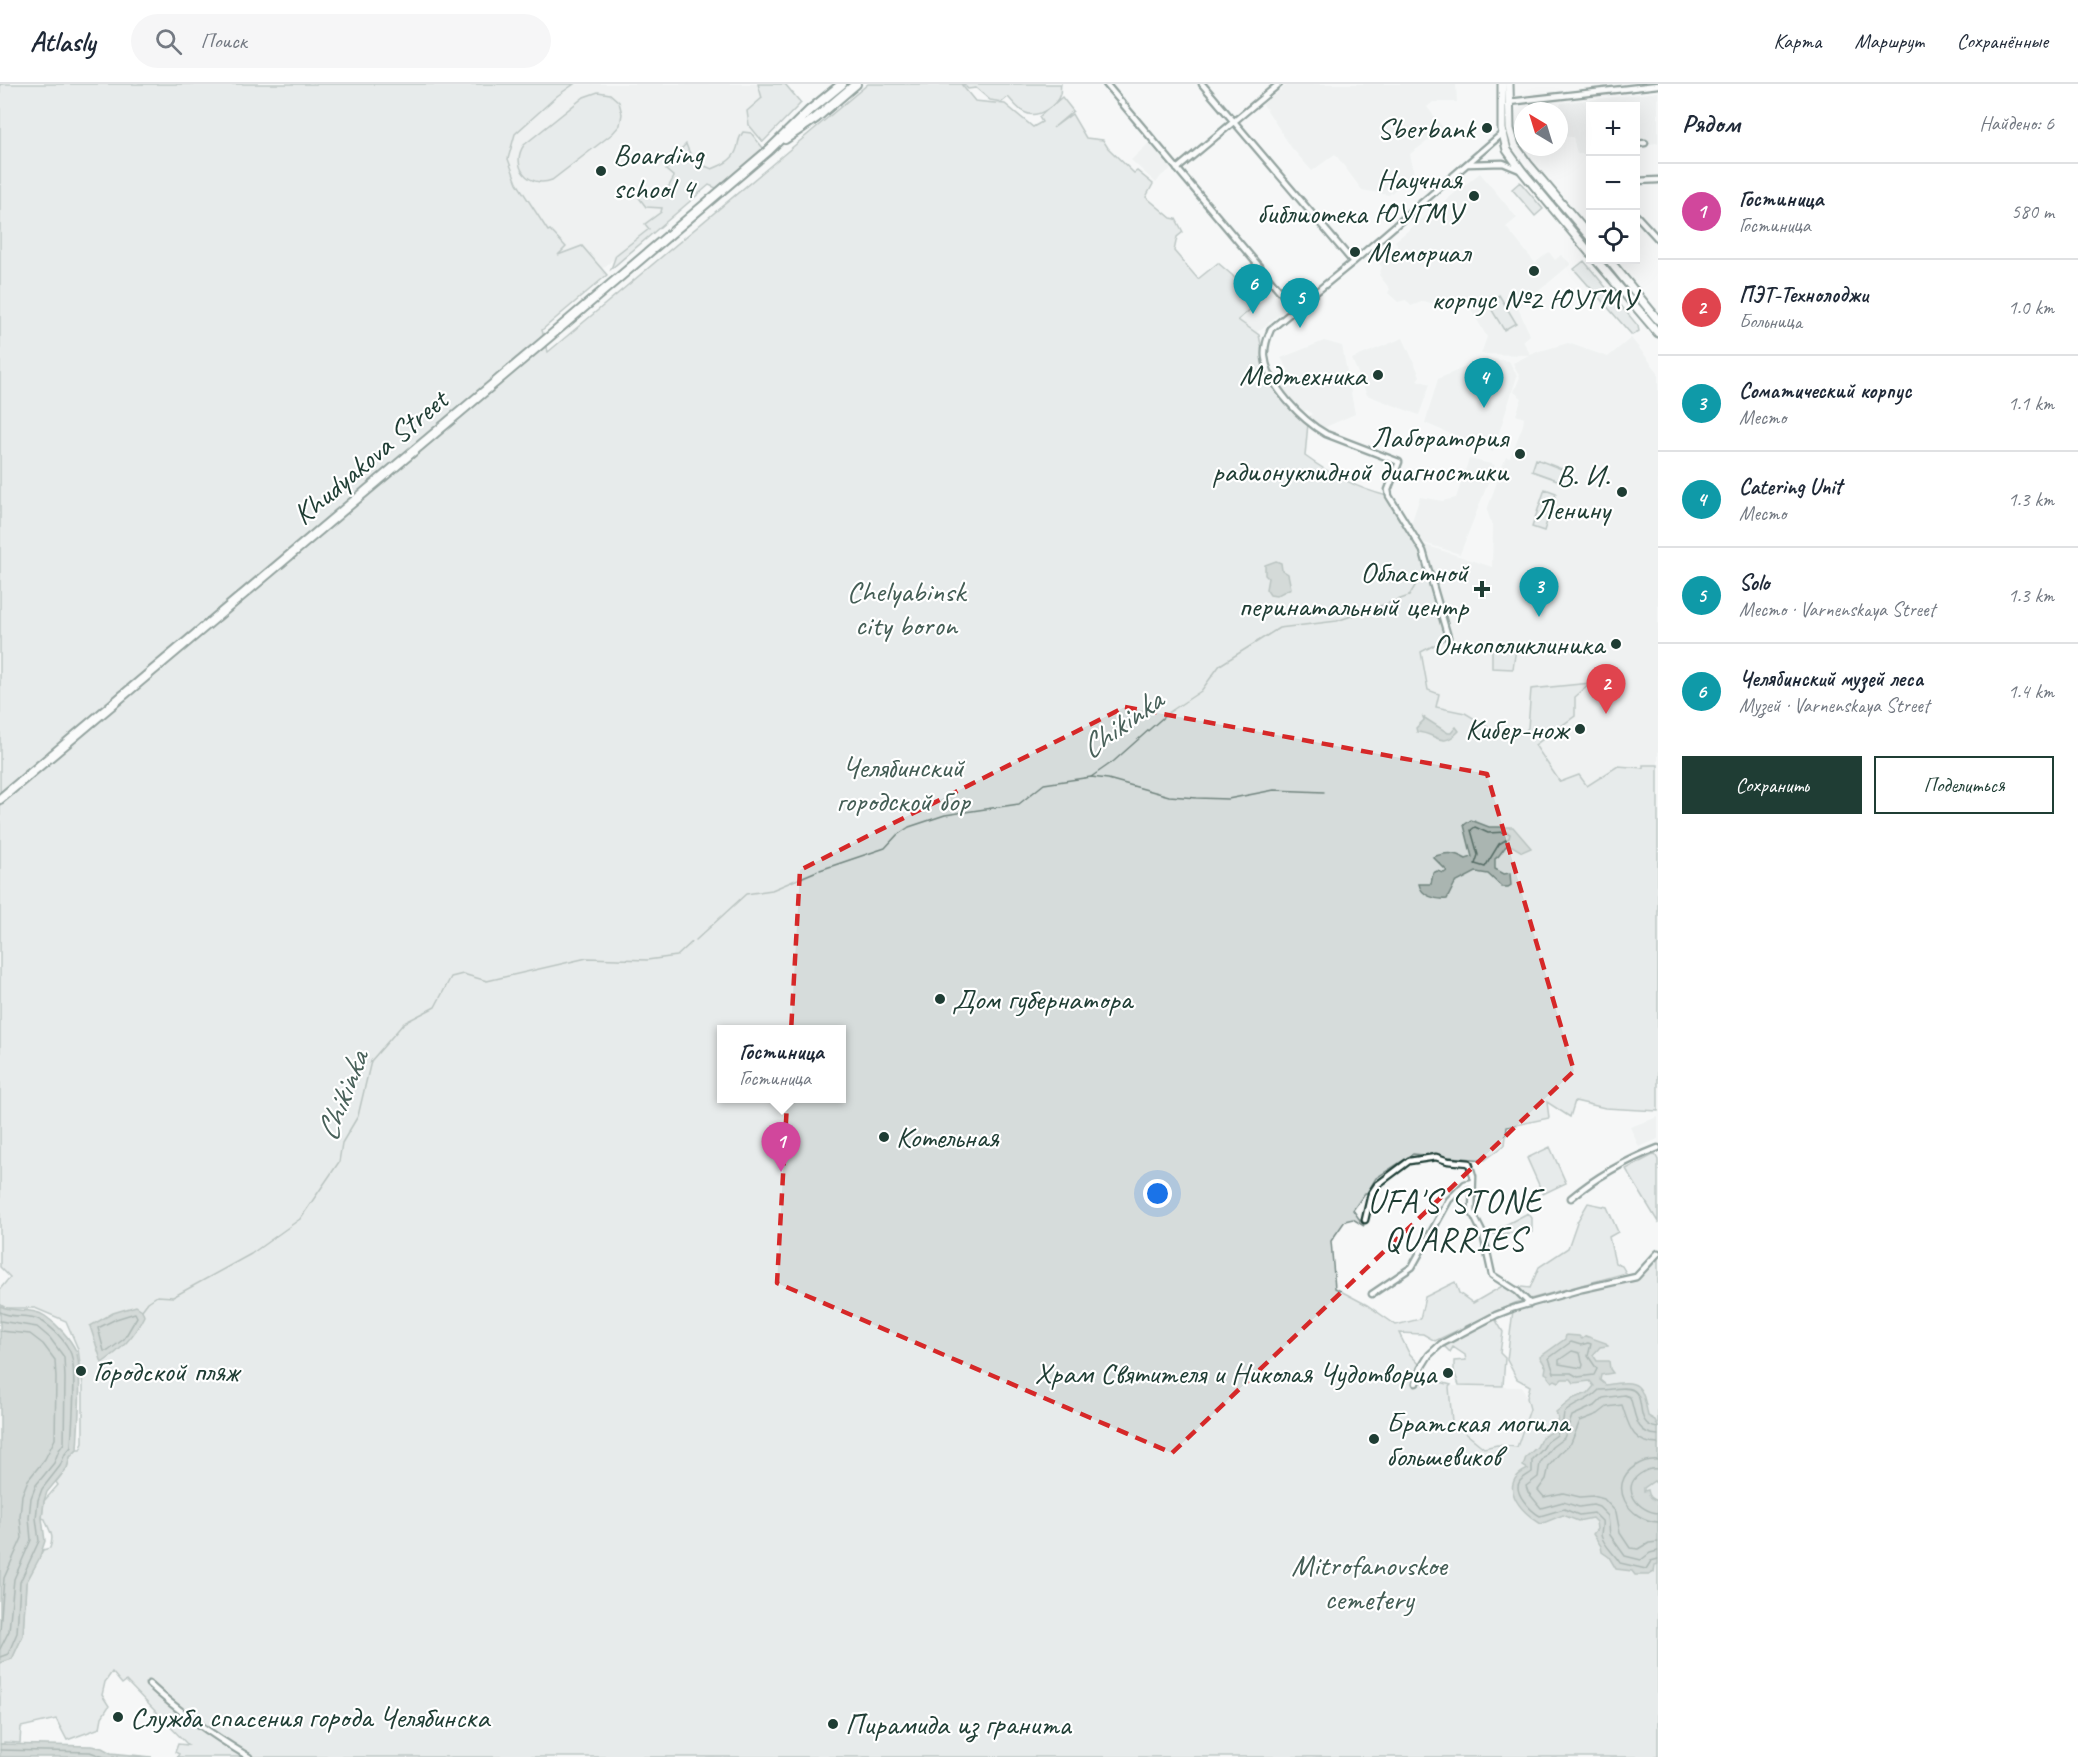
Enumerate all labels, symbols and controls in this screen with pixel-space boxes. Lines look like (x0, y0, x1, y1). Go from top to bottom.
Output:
search box (131, 14, 551, 68)
text: Atlasly (30, 24, 95, 59)
icon: search (152, 25, 185, 58)
text: Поиск (200, 27, 247, 55)
text: Карта (1773, 28, 1822, 54)
text: Маршрут (1855, 28, 1924, 54)
text: Сохранённые (1957, 28, 2048, 54)
north arrow (1514, 102, 1568, 156)
map controls (1586, 102, 1640, 264)
button: + (1586, 102, 1640, 156)
text: Рядом (1682, 107, 1740, 140)
place label: Sberbank (1377, 109, 1477, 147)
text: Найдено: 6 (1979, 111, 2054, 136)
marker: Sberbank (1480, 121, 1494, 135)
place label: Boarding school 4 (613, 135, 705, 207)
button: − (1586, 156, 1640, 210)
place label: Научная библиотека ЮУГМУ (1257, 160, 1466, 232)
marker: Boarding school 4 (594, 164, 608, 178)
text: Гостиница (1739, 185, 1823, 213)
marker: Научная библиотека ЮУГМУ (1467, 189, 1481, 203)
text: 1 (1697, 199, 1706, 224)
text: 580 m (2011, 199, 2054, 224)
button: locate (1586, 210, 1640, 264)
text: Гостиница (1739, 213, 1810, 238)
place label: Мемориал (1367, 233, 1473, 271)
marker: Мемориал (1348, 245, 1362, 259)
pin: 6 (1234, 264, 1272, 314)
marker: корпус №2 ЮУГМУ (1527, 264, 1541, 278)
pin: 5 (1280, 278, 1320, 328)
place label: корпус №2 ЮУГМУ (1431, 280, 1641, 318)
text: ПЭТ-Технолоджи (1739, 281, 1868, 309)
text: 2 (1697, 295, 1706, 320)
text: 1.0 km (2008, 295, 2054, 320)
text: Больница (1739, 309, 1802, 334)
place label: Медтехника (1239, 356, 1368, 394)
pin: 4 (1464, 358, 1504, 408)
marker: Медтехника (1371, 368, 1385, 382)
text: Соматический корпус (1739, 377, 1911, 405)
street label: Khudyakova Street (285, 379, 458, 533)
text: 3 (1697, 391, 1706, 416)
text: 1.1 km (2008, 391, 2054, 416)
text: Место (1739, 405, 1786, 430)
place label: Лаборатория радионуклидной диагностики (1212, 418, 1511, 490)
marker: Лаборатория радионуклидной диагностики (1513, 447, 1527, 461)
place label: В. И. Ленину (1535, 456, 1613, 528)
text: Catering Unit (1739, 473, 1842, 501)
marker: В. И. Ленину (1615, 485, 1629, 499)
text: 4 (1697, 487, 1706, 512)
text: 1.3 km (2008, 487, 2054, 512)
text: Место (1739, 501, 1786, 526)
place label: Областной перинатальный центр (1239, 553, 1470, 625)
pin: 3 (1520, 568, 1558, 617)
text: Solo (1739, 569, 1770, 597)
park label: Chelyabinsk city boron (847, 572, 967, 644)
marker: Областной перинатальный центр (1473, 580, 1491, 598)
text: 5 (1697, 583, 1706, 608)
text: 1.3 km (2008, 583, 2054, 608)
text: Место · Varnenskaya Street (1739, 597, 1935, 622)
place label: Онкополиклиника (1433, 625, 1607, 663)
marker: Онкополиклиника (1609, 637, 1623, 651)
pin: 2 (1586, 664, 1626, 714)
text: Челябинский музей леса (1739, 665, 1923, 693)
water label: Chikinka (1071, 678, 1174, 768)
text: 6 (1697, 679, 1706, 704)
text: 1.4 km (2008, 679, 2054, 704)
text: Музей · Varnenskaya Street (1739, 693, 1929, 718)
place label: Кибер-нож (1465, 710, 1571, 748)
marker: Кибер-нож (1573, 722, 1587, 736)
park label: Челябинский городской бор (836, 748, 971, 820)
button: Сохранить (1682, 756, 1862, 814)
button: Поделиться (1874, 756, 2054, 814)
place label: Дом губернатора (952, 980, 1135, 1018)
marker: Дом губернатора (933, 992, 947, 1006)
popup (717, 1025, 846, 1103)
text: Гостиница (739, 1038, 824, 1066)
water label: Chikinka (306, 1042, 379, 1147)
text: Гостиница (739, 1066, 811, 1091)
place label: Котельная (896, 1118, 1000, 1156)
pin: 1 (762, 1122, 800, 1172)
marker: Котельная (877, 1130, 891, 1144)
your location (1143, 1179, 1172, 1208)
district label: UFA'S STONE QUARRIES (1367, 1180, 1546, 1260)
place label: Городской пляж (93, 1352, 243, 1390)
place label: Храм Святителя и Николая Чудотворца (1035, 1354, 1438, 1392)
marker: Городской пляж (74, 1364, 88, 1378)
marker: Храм Святителя и Николая Чудотворца (1441, 1366, 1455, 1380)
place label: Братская могила большевиков (1386, 1403, 1572, 1475)
marker: Братская могила большевиков (1367, 1432, 1381, 1446)
park label: Mitrofanovskoe cemetery (1291, 1546, 1449, 1618)
place label: Служба спасения города Челябинска (130, 1698, 491, 1736)
place label: Пирамида из гранита (845, 1705, 1073, 1743)
marker: Служба спасения города Челябинска (111, 1710, 125, 1724)
marker: Пирамида из гранита (826, 1717, 840, 1731)

